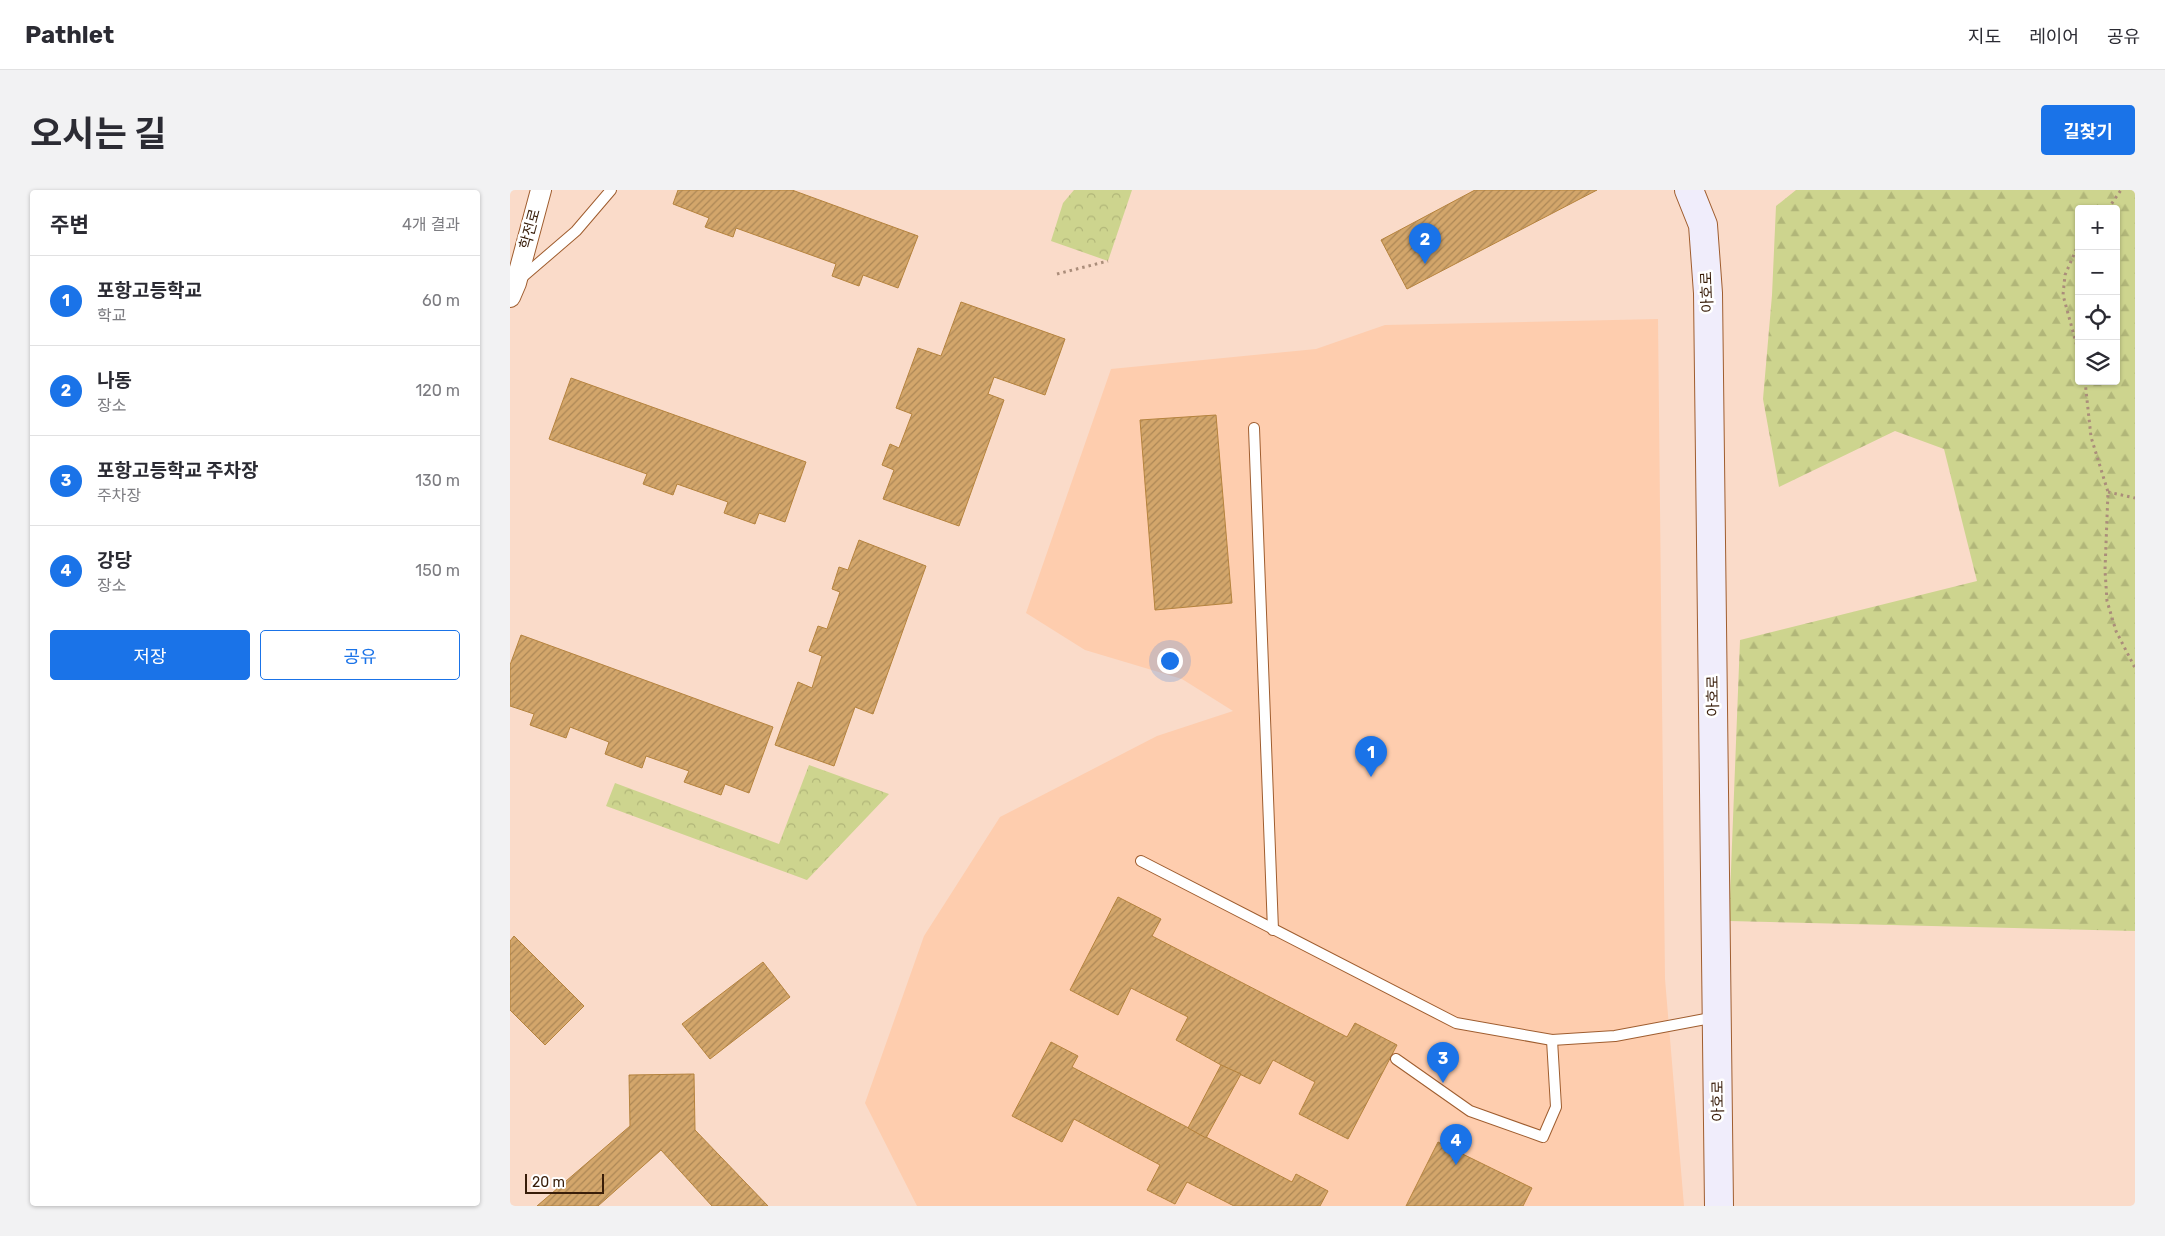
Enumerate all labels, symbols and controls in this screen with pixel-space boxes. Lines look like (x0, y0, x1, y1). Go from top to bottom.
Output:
text: Pathlet (25, 21, 114, 49)
text: 지도 (1968, 26, 2001, 48)
text: 레이어 (2029, 26, 2079, 48)
text: 공유 (2107, 26, 2140, 48)
button: 길찾기 (2041, 105, 2135, 155)
text: 오시는 길 (30, 113, 166, 155)
map controls (2075, 205, 2120, 385)
button: + (2075, 205, 2120, 250)
street label: 학전로 (516, 207, 544, 251)
text: 주변 (50, 212, 89, 237)
text: 4개 결과 (402, 215, 460, 234)
pin: 2 (1409, 223, 1441, 264)
button: − (2075, 250, 2120, 295)
street label: 아호로 (1697, 271, 1717, 313)
text: 포항고등학교 (97, 279, 202, 302)
text: 1 (62, 291, 70, 310)
text: 60 m (422, 291, 460, 310)
button: locate (2075, 295, 2120, 340)
text: 학교 (97, 306, 126, 325)
button: layers (2075, 340, 2120, 385)
text: 나동 (97, 369, 132, 392)
text: 2 (61, 381, 71, 400)
text: 120 m (415, 381, 460, 400)
text: 장소 (97, 396, 126, 415)
text: 포항고등학교 주차장 (97, 459, 258, 482)
text: 3 (61, 471, 71, 490)
text: 130 m (415, 471, 460, 490)
text: 주차장 (97, 486, 141, 505)
text: 강당 (97, 549, 132, 572)
text: 4 (61, 561, 71, 580)
text: 150 m (415, 561, 460, 580)
text: 장소 (97, 576, 126, 595)
button: 저장 (50, 630, 250, 680)
button: 공유 (260, 630, 460, 680)
your location (1157, 648, 1183, 674)
street label: 아호로 (1704, 675, 1722, 717)
pin: 1 (1355, 736, 1387, 777)
pin: 3 (1427, 1042, 1459, 1083)
street label: 아호로 (1709, 1080, 1727, 1122)
pin: 4 (1440, 1124, 1472, 1165)
scale bar (525, 1171, 604, 1194)
text: 20 m (532, 1174, 565, 1191)

